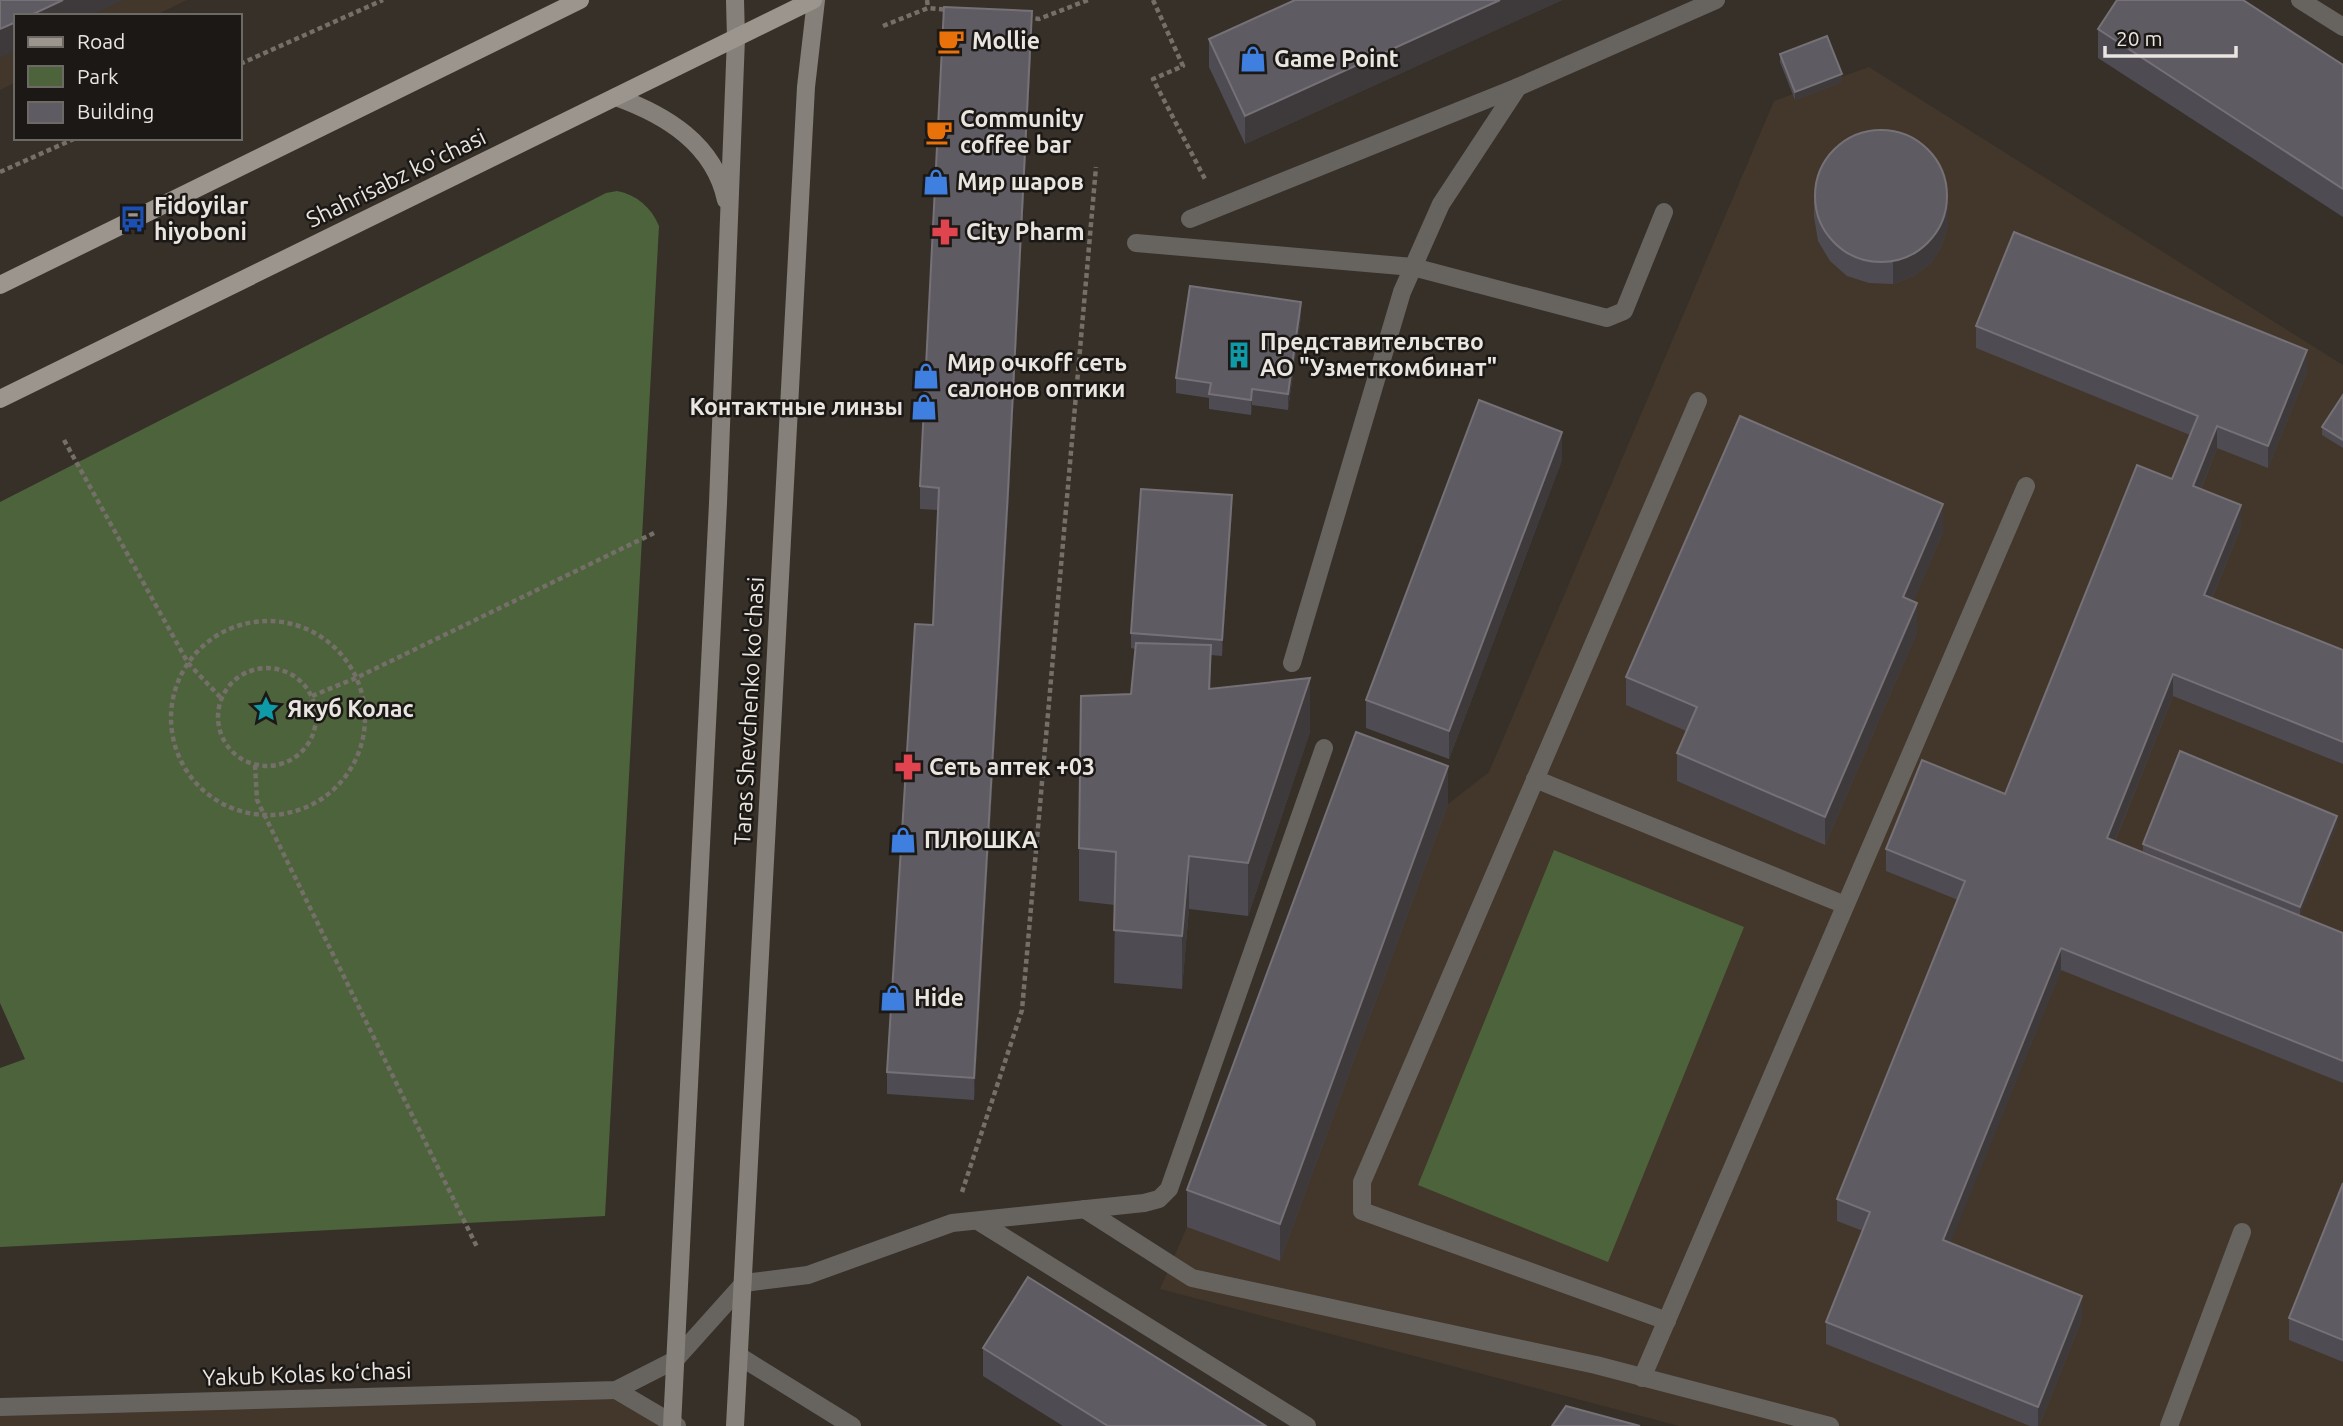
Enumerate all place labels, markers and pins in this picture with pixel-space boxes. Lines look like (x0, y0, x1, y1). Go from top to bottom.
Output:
cafe icon: Mollie (936, 26, 966, 56)
place label: Mollie (972, 28, 1040, 53)
shop icon: Game Point (1238, 44, 1268, 74)
place label: Game Point (1274, 46, 1399, 71)
place label: Community coffee bar (960, 106, 1084, 157)
cafe icon: Community coffee bar (924, 117, 954, 147)
shop icon: Мир шаров (921, 167, 951, 197)
place label: Мир шаров (957, 169, 1084, 194)
place label: Fidoyilar hiyoboni (154, 193, 249, 244)
bus stop icon: Fidoyilar hiyoboni (118, 204, 148, 234)
pharmacy icon: City Pharm (930, 217, 960, 247)
place label: City Pharm (966, 219, 1085, 244)
place label: Представительство АО "Узметкомбинат" (1260, 329, 1497, 380)
building icon: Представительство АО "Узметкомбинат" (1224, 340, 1254, 370)
place label: Мир очкоff сеть салонов оптики (947, 350, 1127, 401)
shop icon: Мир очкоff сеть салонов оптики (911, 361, 941, 391)
shop icon: Контактные линзы (909, 392, 939, 422)
place label: Контактные линзы (689, 394, 903, 419)
place icon: Якуб Колас (251, 694, 281, 724)
place label: Якуб Колас (287, 696, 414, 721)
pharmacy icon: Сеть аптек +03 (893, 752, 923, 782)
place label: Сеть аптек +03 (929, 754, 1095, 779)
shop icon: ПЛЮШКА (888, 825, 918, 855)
place label: ПЛЮШКА (924, 827, 1038, 852)
shop icon: Hide (878, 983, 908, 1013)
place label: Hide (914, 985, 964, 1010)

